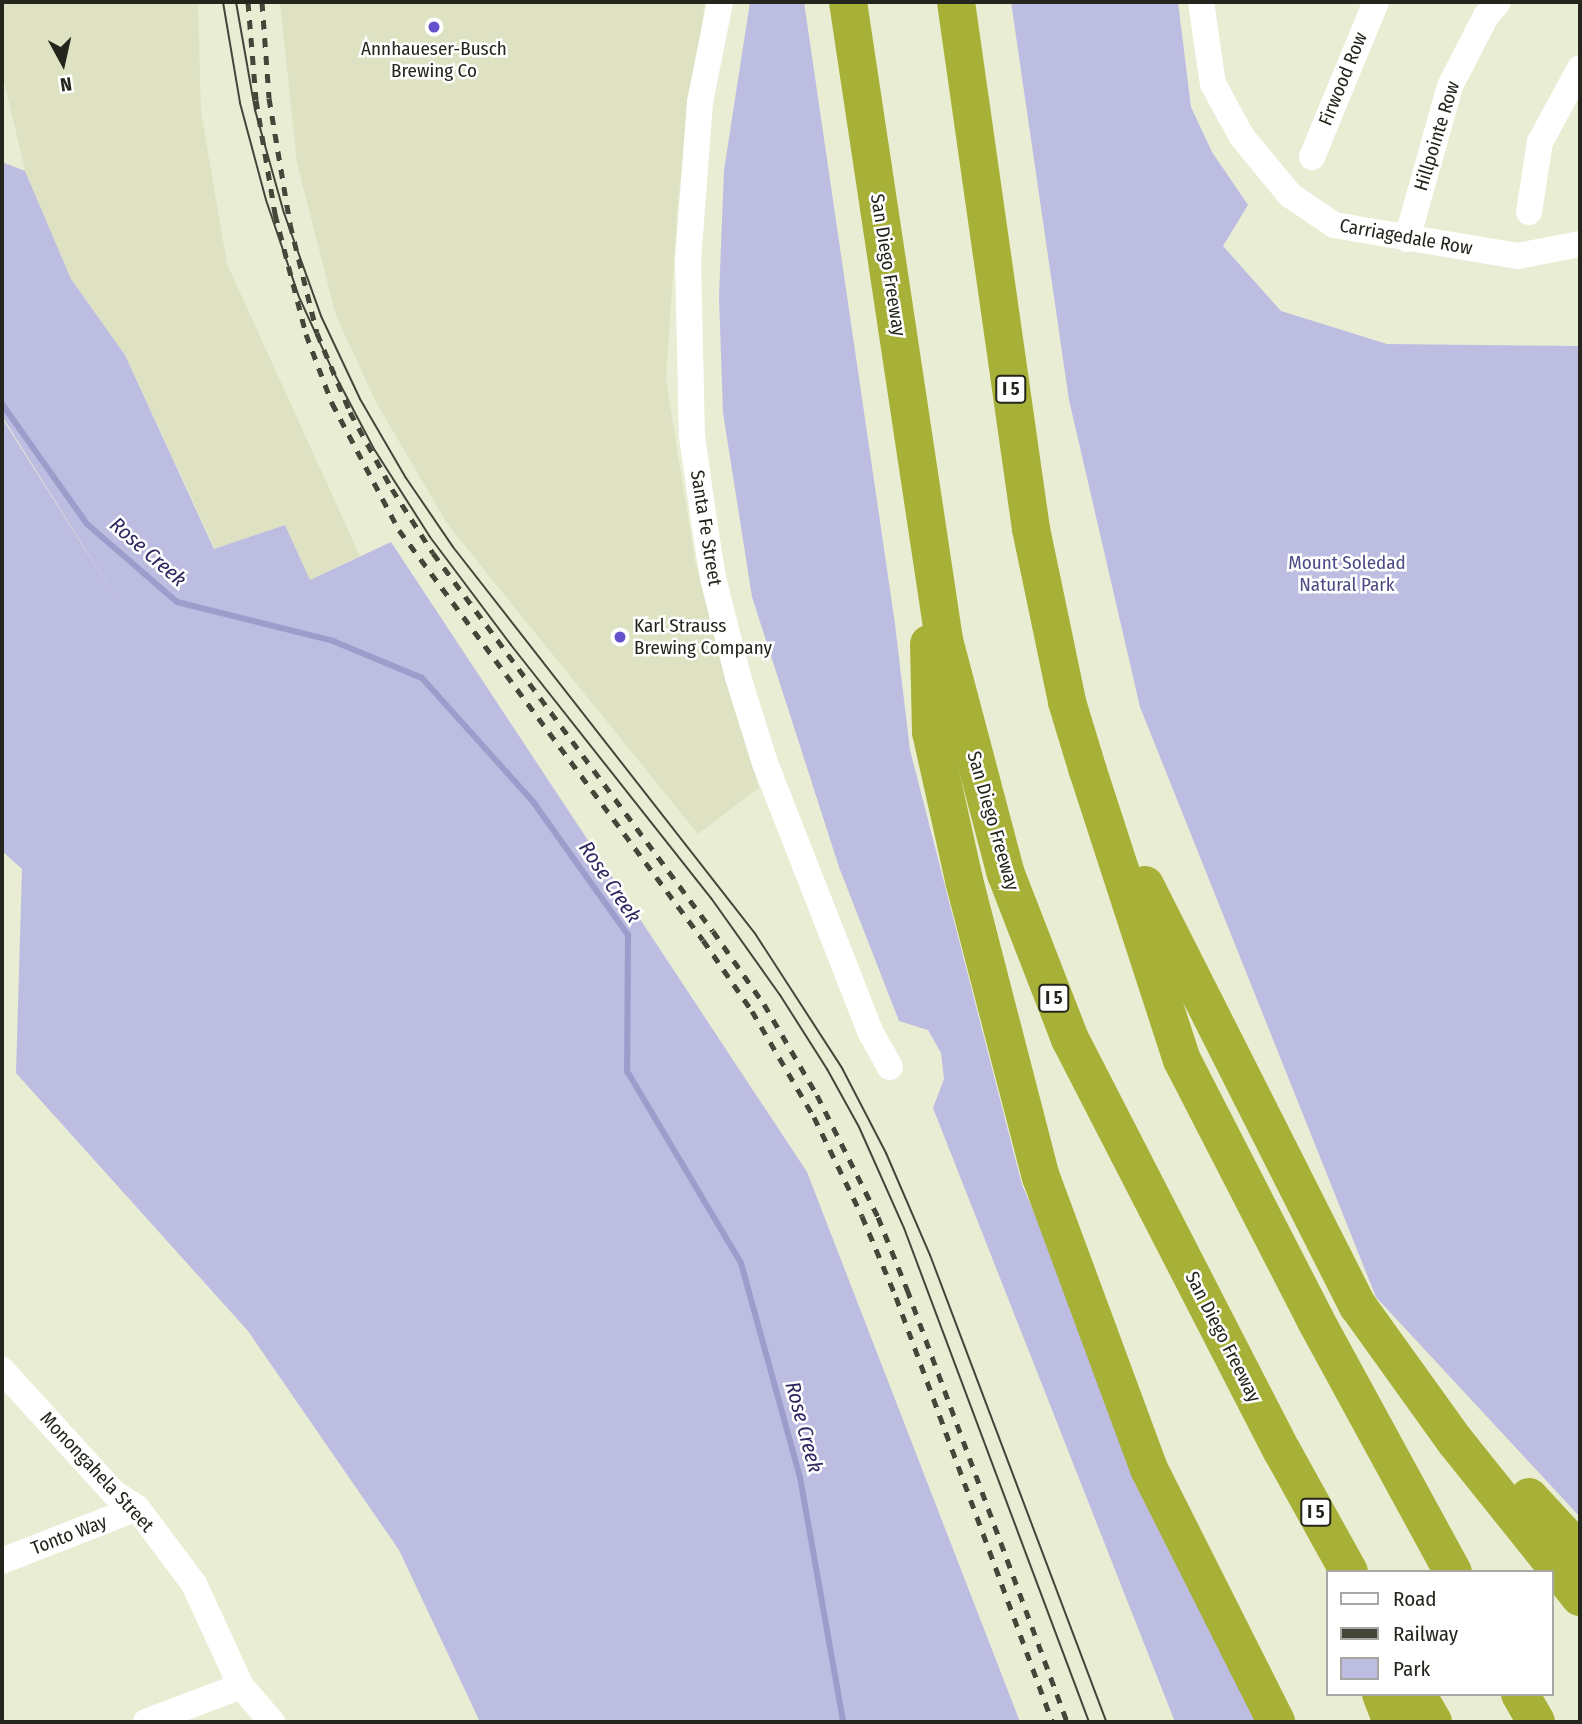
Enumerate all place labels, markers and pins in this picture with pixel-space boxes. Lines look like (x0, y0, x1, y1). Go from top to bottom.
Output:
marker: Annhaueser-Busch Brewing Co (426, 19, 442, 35)
place label: Annhaueser-Busch Brewing Co (361, 38, 507, 82)
place label: Karl Strauss Brewing Company (634, 615, 772, 659)
marker: Karl Strauss Brewing Company (612, 629, 628, 645)

